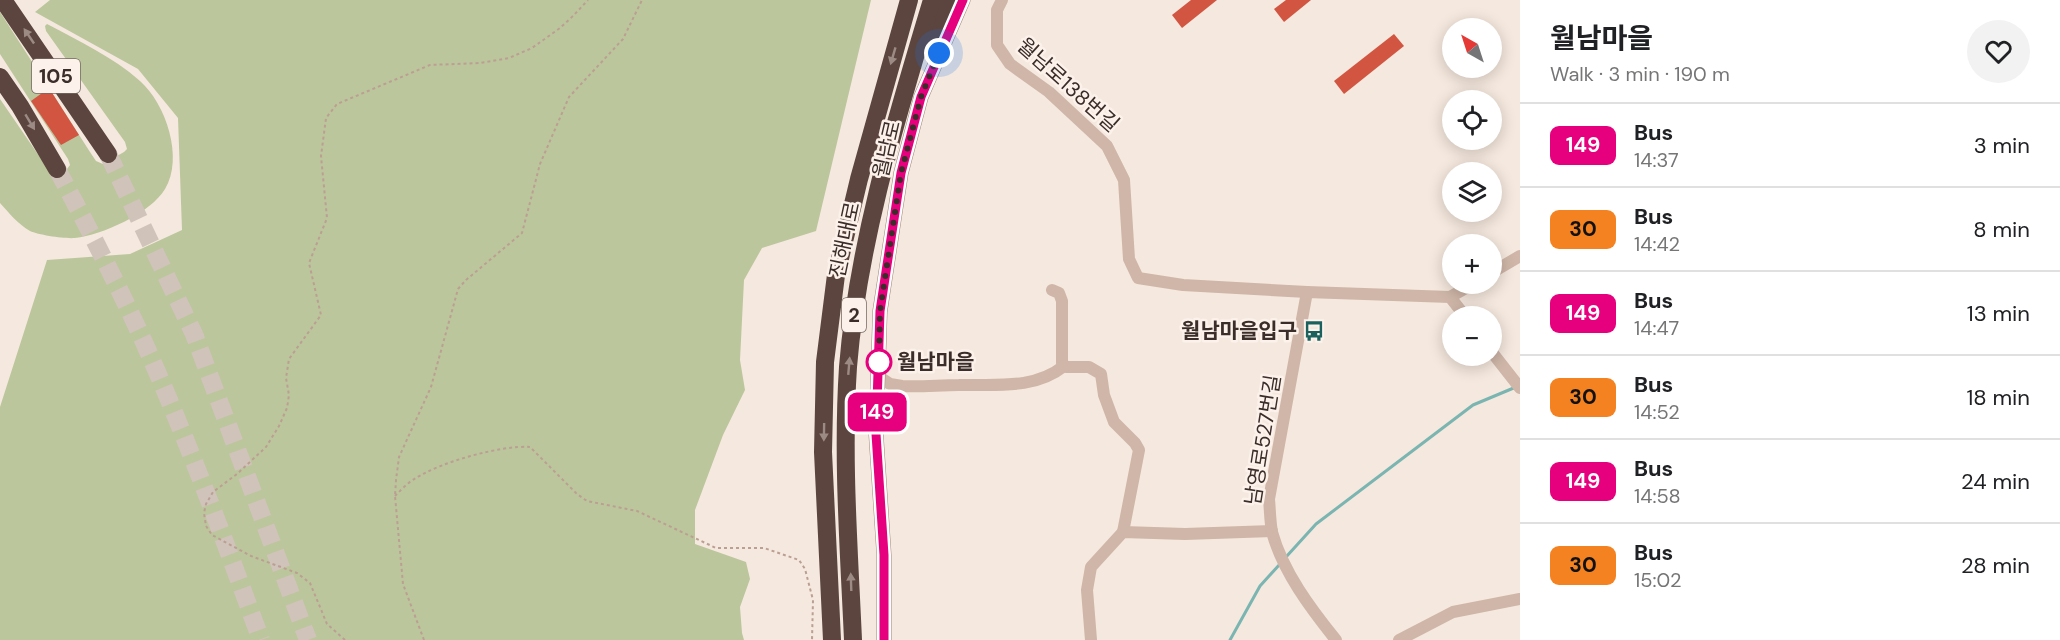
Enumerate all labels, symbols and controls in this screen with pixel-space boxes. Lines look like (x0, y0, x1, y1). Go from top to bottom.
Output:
north arrow (1442, 18, 1502, 78)
map controls (1442, 18, 1502, 366)
text: 월남마을 (1550, 20, 1653, 57)
button: heart (1967, 20, 2030, 83)
one-way arrow (23, 28, 35, 44)
street label: 월남로138번길 (1011, 32, 1125, 138)
your location (924, 38, 954, 68)
one-way arrow (887, 47, 897, 65)
road number: 105 (32, 59, 80, 93)
text: Walk · 3 min · 190 m (1550, 61, 1730, 87)
button: locate (1442, 90, 1502, 150)
one-way arrow (24, 114, 35, 130)
street label: 월남로 (867, 118, 907, 180)
text: Bus (1634, 118, 1673, 147)
text: 149 (1566, 131, 1600, 159)
text: 3 min (1974, 131, 2030, 160)
text: 14:37 (1634, 147, 1679, 173)
button: layers (1442, 162, 1502, 222)
street label: 진해대로 (823, 199, 867, 281)
text: Bus (1634, 202, 1673, 231)
text: 30 (1569, 215, 1597, 243)
text: 8 min (1973, 215, 2030, 244)
text: 14:42 (1634, 231, 1680, 257)
button: + (1442, 234, 1502, 294)
text: Bus (1634, 286, 1673, 315)
road number: 2 (842, 298, 866, 332)
text: 149 (1566, 299, 1600, 327)
text: 13 min (1967, 299, 2030, 328)
button: − (1442, 306, 1502, 366)
text: 14:47 (1634, 315, 1679, 341)
place label: 월남마을입구 (1181, 317, 1297, 345)
bus stop icon: 월남마을입구 (1302, 319, 1326, 343)
place label: 월남마을 (897, 348, 974, 376)
marker: 월남마을 (866, 349, 892, 375)
one-way arrow (844, 356, 854, 375)
text: Bus (1634, 370, 1673, 399)
street label: 남영로527번길 (1239, 373, 1287, 507)
text: 30 (1569, 383, 1597, 411)
text: 18 min (1966, 383, 2030, 412)
line badge: 149 (842, 392, 912, 432)
text: 149 (860, 398, 894, 426)
text: 14:52 (1634, 399, 1680, 425)
one-way arrow (819, 423, 829, 442)
text: Bus (1634, 454, 1673, 483)
text: 149 (1566, 467, 1600, 495)
text: 24 min (1961, 467, 2030, 496)
text: 14:58 (1634, 483, 1681, 509)
text: Bus (1634, 538, 1673, 567)
text: 30 (1569, 551, 1597, 579)
text: 28 min (1961, 551, 2030, 580)
text: 15:02 (1634, 567, 1681, 593)
one-way arrow (846, 572, 855, 591)

